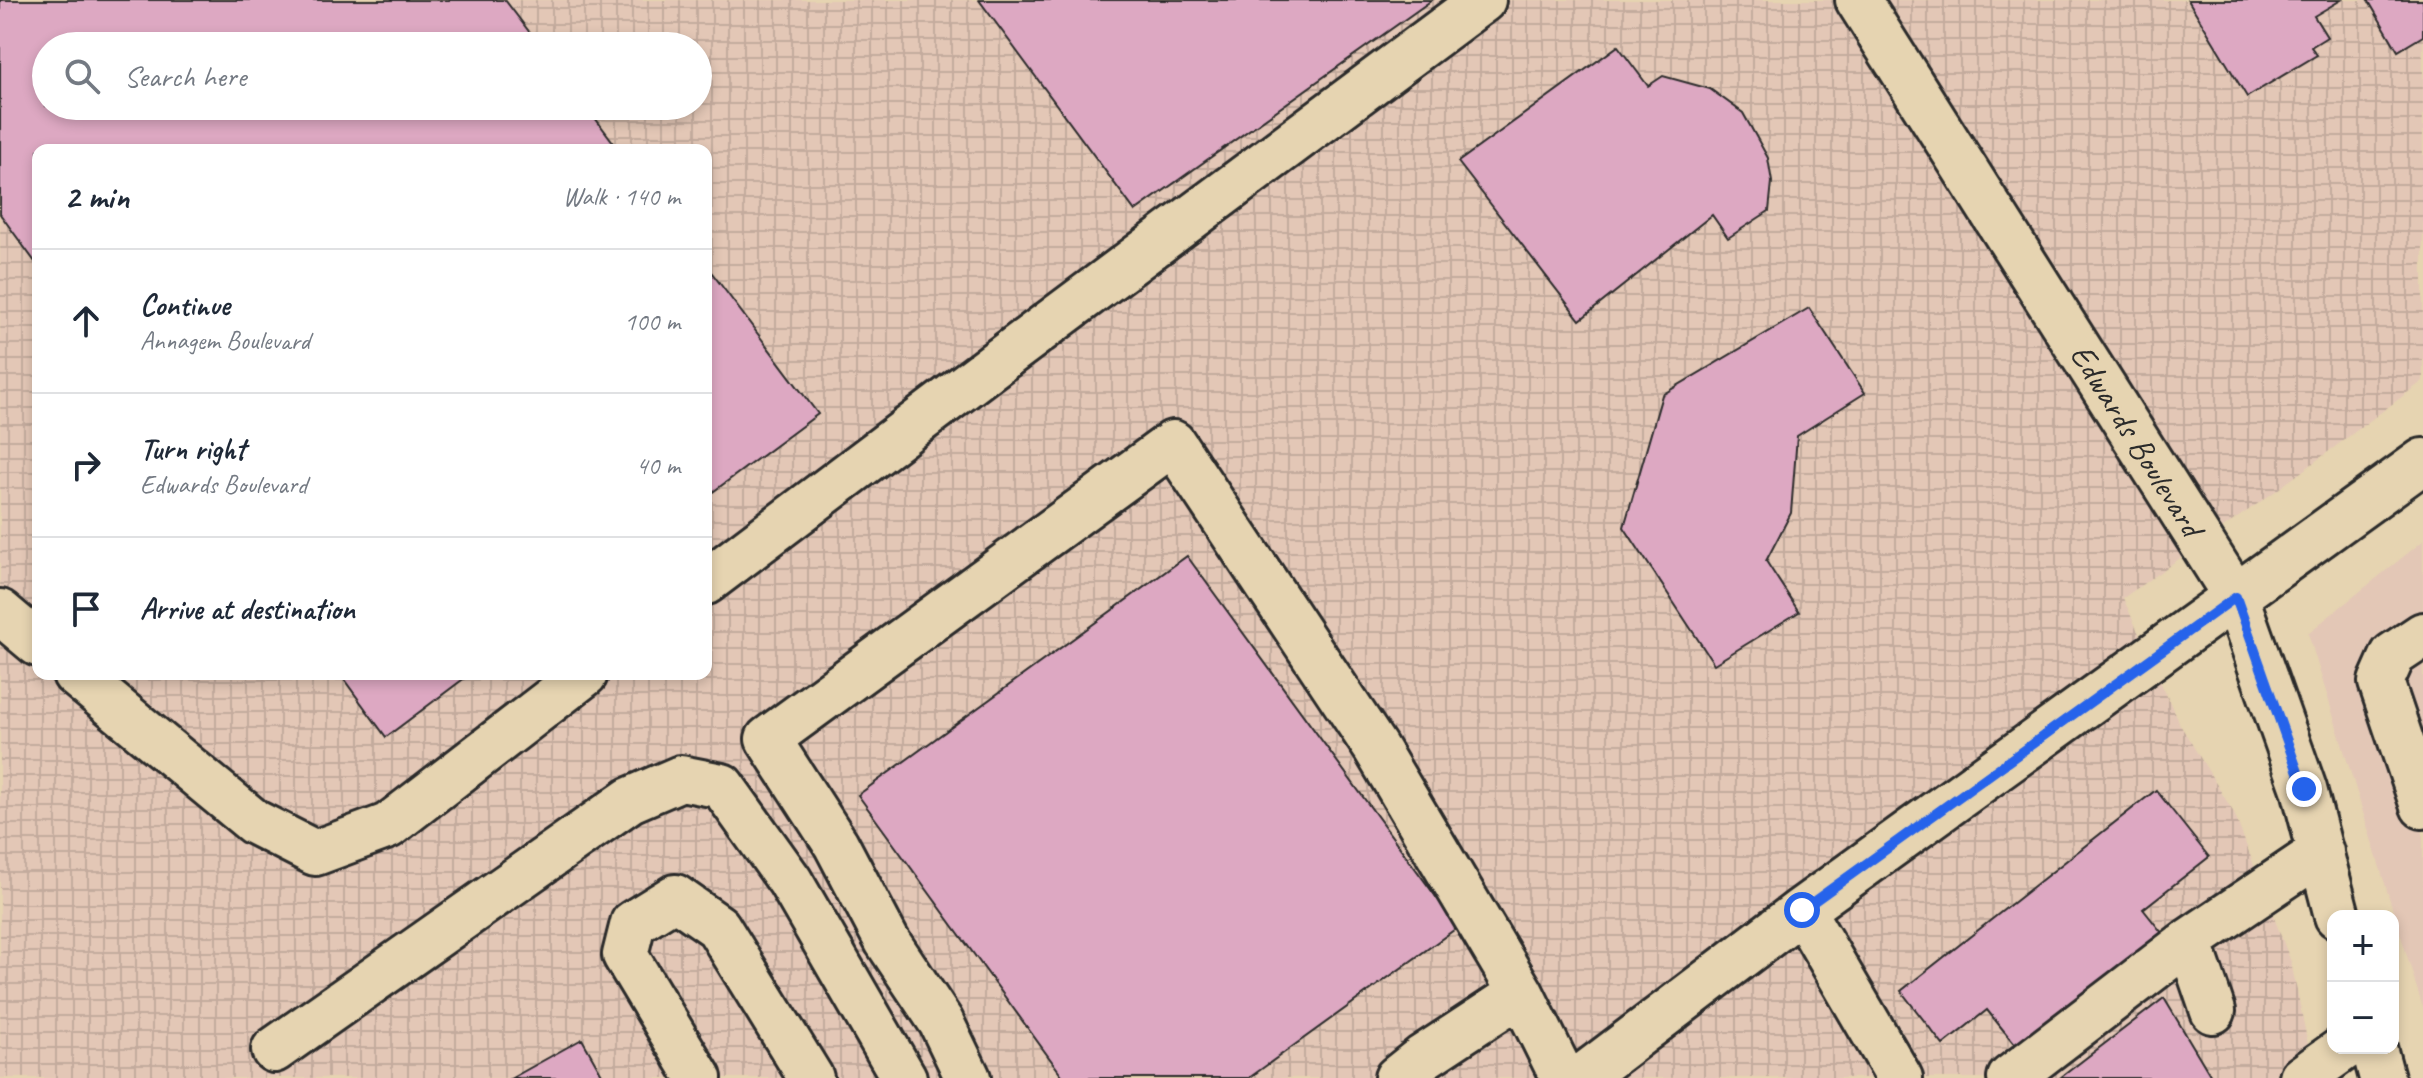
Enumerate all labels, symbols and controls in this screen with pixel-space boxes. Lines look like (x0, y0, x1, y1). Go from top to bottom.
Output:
search box (32, 32, 712, 120)
icon: search (60, 54, 104, 98)
text: Search here (124, 57, 246, 95)
text: 2 min (64, 175, 129, 218)
text: Walk · 140 m (563, 180, 680, 213)
text: Continue (140, 286, 230, 324)
icon: ahead (64, 299, 108, 343)
text: 100 m (624, 305, 680, 338)
text: Annagem Boulevard (140, 324, 310, 357)
street label: Edwards Boulevard (2061, 336, 2216, 548)
text: Turn right (140, 430, 245, 468)
icon: right (64, 443, 108, 487)
text: 40 m (636, 449, 680, 482)
text: Edwards Boulevard (140, 468, 307, 501)
icon: arrive (64, 587, 108, 631)
text: Arrive at destination (140, 590, 355, 628)
route end (2286, 771, 2322, 807)
route start (1784, 892, 1820, 928)
map controls (2327, 910, 2399, 1054)
button: + (2327, 910, 2399, 982)
button: − (2327, 982, 2399, 1054)

